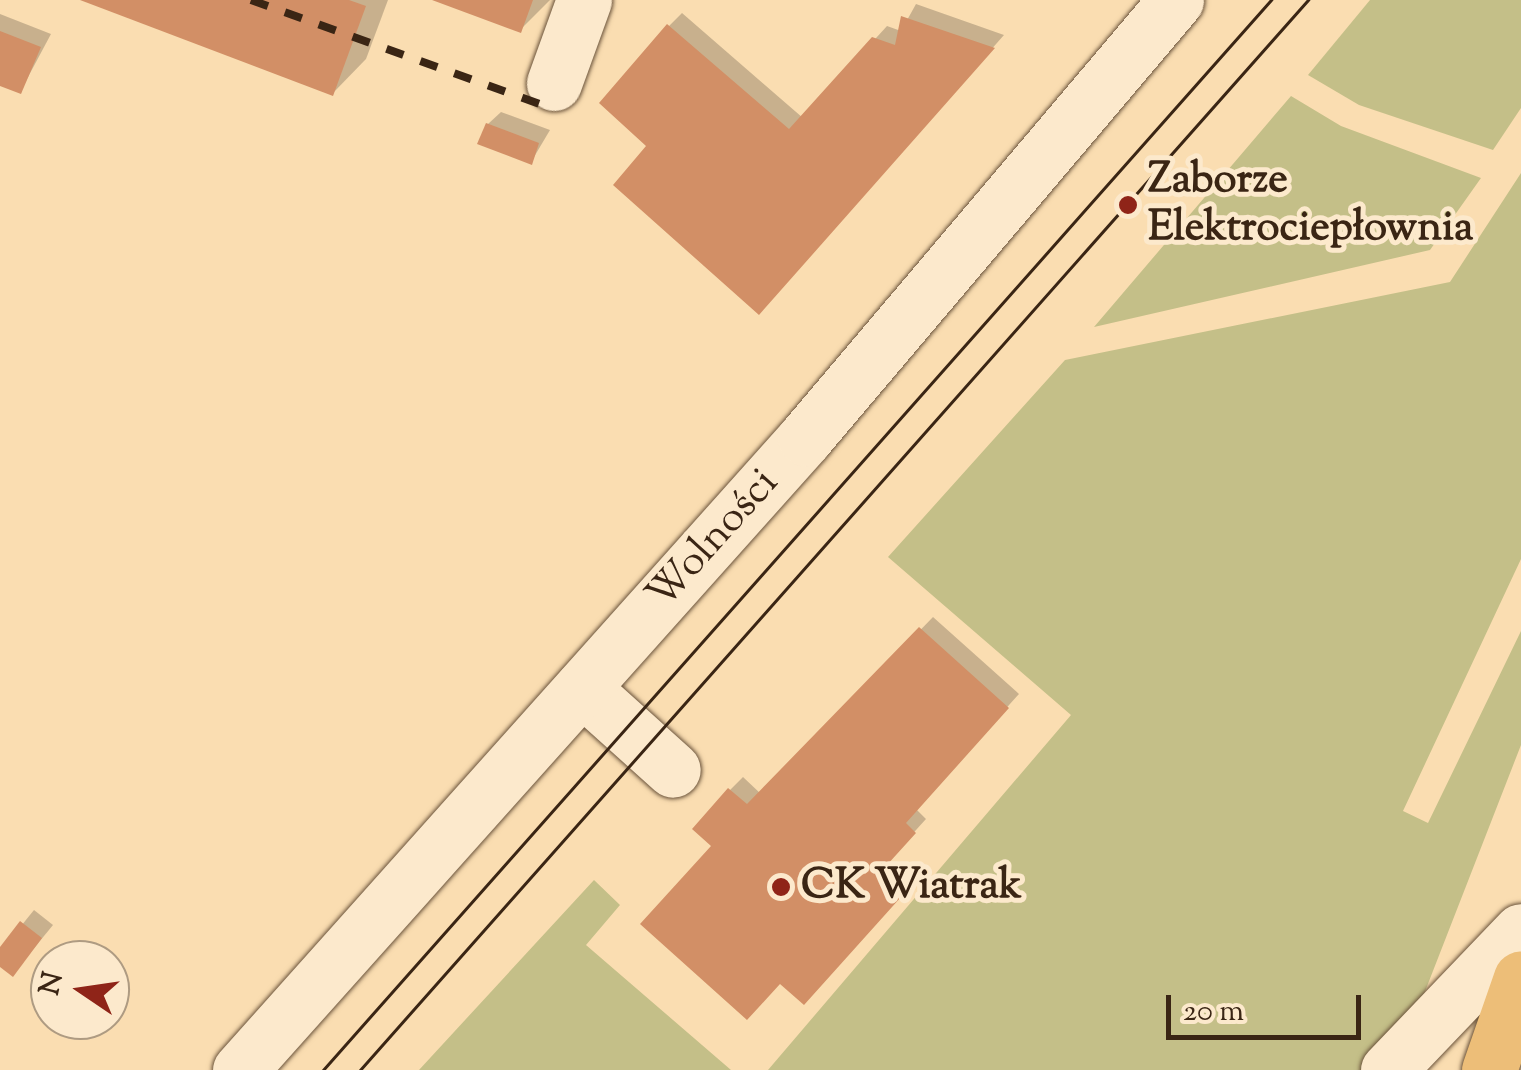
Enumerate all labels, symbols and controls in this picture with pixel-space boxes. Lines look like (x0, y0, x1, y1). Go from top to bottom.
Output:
place label: Zaborze Elektrociepłownia (1148, 156, 1473, 255)
marker: Zaborze Elektrociepłownia (1117, 194, 1139, 216)
street label: Wolności (638, 459, 790, 621)
place label: CK Wiatrak (801, 862, 1022, 912)
marker: CK Wiatrak (770, 876, 792, 898)
north arrow (30, 940, 130, 1040)
text: N (31, 968, 75, 999)
scale bar (1171, 975, 1366, 1037)
text: 20 m (1183, 991, 1244, 1034)

